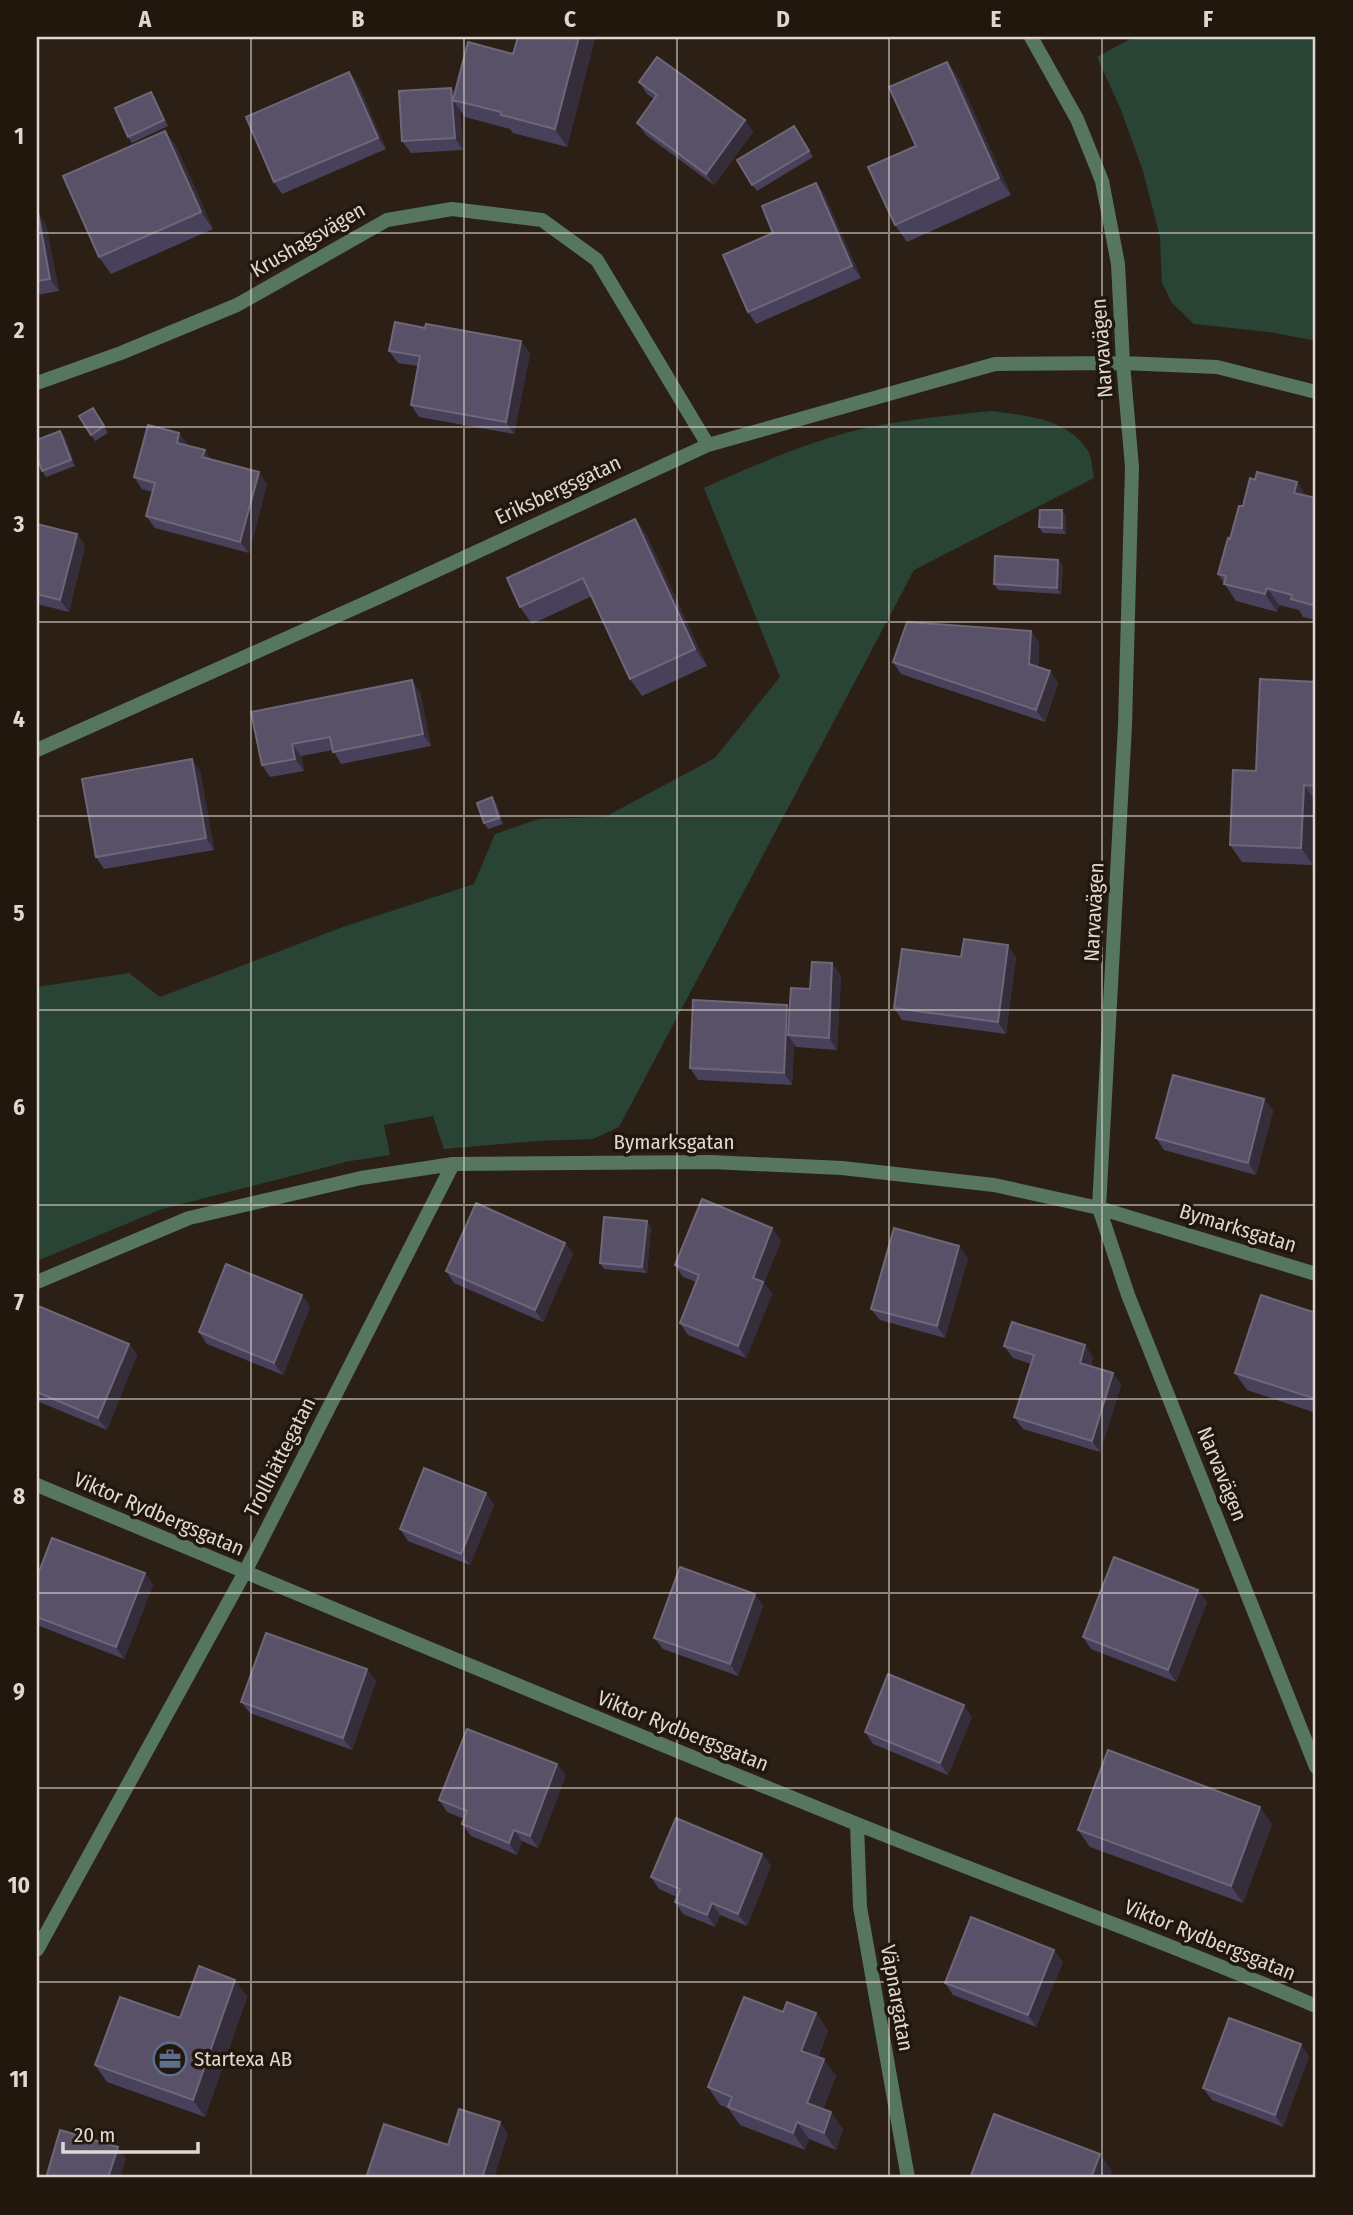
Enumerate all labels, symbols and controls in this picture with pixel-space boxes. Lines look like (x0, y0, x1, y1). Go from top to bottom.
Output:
text: A (138, 5, 152, 33)
text: B (352, 5, 365, 33)
text: C (564, 5, 576, 33)
text: D (776, 5, 790, 33)
text: E (991, 5, 1002, 33)
text: F (1203, 5, 1213, 33)
text: 1 (14, 122, 24, 150)
street label: Krushagsvägen (246, 197, 370, 283)
street label: Narvavägen (1086, 297, 1118, 399)
text: 2 (13, 316, 25, 344)
street label: Eriksbergsgatan (491, 449, 625, 531)
text: 3 (13, 510, 25, 538)
text: 4 (13, 705, 25, 733)
street label: Narvavägen (1078, 862, 1110, 962)
text: 5 (13, 899, 25, 927)
text: 6 (13, 1093, 25, 1121)
street label: Bymarksgatan (613, 1129, 735, 1155)
street label: Bymarksgatan (1176, 1198, 1300, 1258)
text: 7 (14, 1288, 24, 1316)
street label: Trollhättegatan (239, 1393, 321, 1521)
street label: Narvavägen (1191, 1423, 1253, 1525)
street label: Viktor Rydbergsgatan (70, 1466, 248, 1562)
text: 8 (13, 1482, 25, 1510)
text: 9 (13, 1677, 25, 1705)
street label: Viktor Rydbergsgatan (593, 1685, 773, 1777)
text: 10 (8, 1871, 30, 1899)
street label: Viktor Rydbergsgatan (1120, 1894, 1300, 1986)
street label: Väpnargatan (875, 1943, 919, 2053)
office icon: Startexa AB (151, 2040, 189, 2078)
place label: Startexa AB (194, 2046, 292, 2072)
text: 11 (9, 2065, 29, 2093)
scale bar (63, 2110, 198, 2154)
text: 20 m (74, 2122, 115, 2148)

